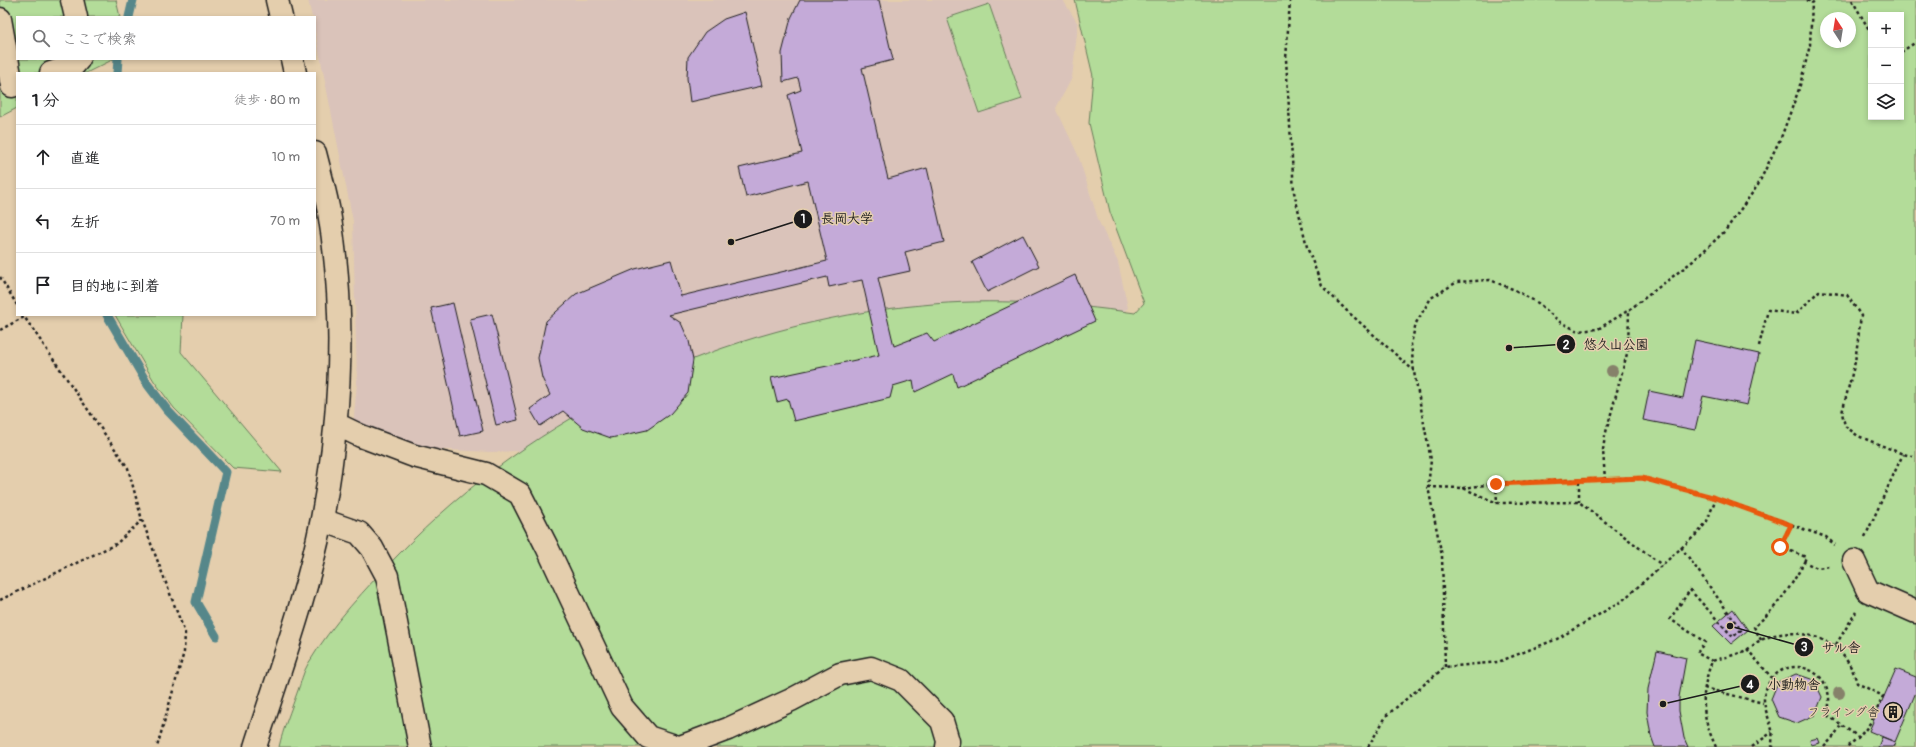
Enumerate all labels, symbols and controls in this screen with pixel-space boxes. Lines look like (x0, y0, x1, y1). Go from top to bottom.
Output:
north arrow (1820, 12, 1856, 48)
map controls (1868, 12, 1904, 120)
button: + (1868, 12, 1904, 48)
search box (16, 16, 316, 60)
icon: search (30, 27, 52, 49)
text: ここで検索 (62, 30, 137, 49)
button: − (1868, 48, 1904, 84)
button: layers (1868, 84, 1904, 120)
text: 1 分 (32, 90, 59, 111)
text: 徒歩 · 80 m (234, 92, 300, 108)
icon: ahead (32, 146, 54, 168)
text: 直進 (70, 149, 100, 168)
text: 10 m (272, 149, 300, 165)
callout: 長岡大学 (793, 206, 881, 231)
icon: left (32, 210, 54, 232)
text: 長岡大学 (821, 211, 873, 227)
text: 1 (801, 212, 805, 227)
text: 左折 (70, 213, 100, 232)
text: 70 m (270, 213, 300, 229)
icon: arrive (32, 274, 54, 296)
text: 目的地に到着 (70, 277, 160, 296)
callout: 悠久山公園 (1556, 332, 1657, 357)
text: 悠久山公園 (1583, 337, 1649, 353)
text: 2 (1563, 338, 1570, 353)
route end (1487, 475, 1505, 493)
route start (1771, 538, 1789, 556)
callout: サル舎 (1794, 635, 1869, 660)
text: 3 (1801, 640, 1808, 655)
text: サル舎 (1822, 640, 1860, 656)
callout: 小動物舎 (1740, 672, 1828, 697)
text: 小動物舎 (1768, 677, 1820, 693)
text: 4 (1746, 678, 1754, 693)
building icon: フライング舎 (1882, 701, 1904, 723)
place label: フライング舎 (1807, 705, 1879, 720)

